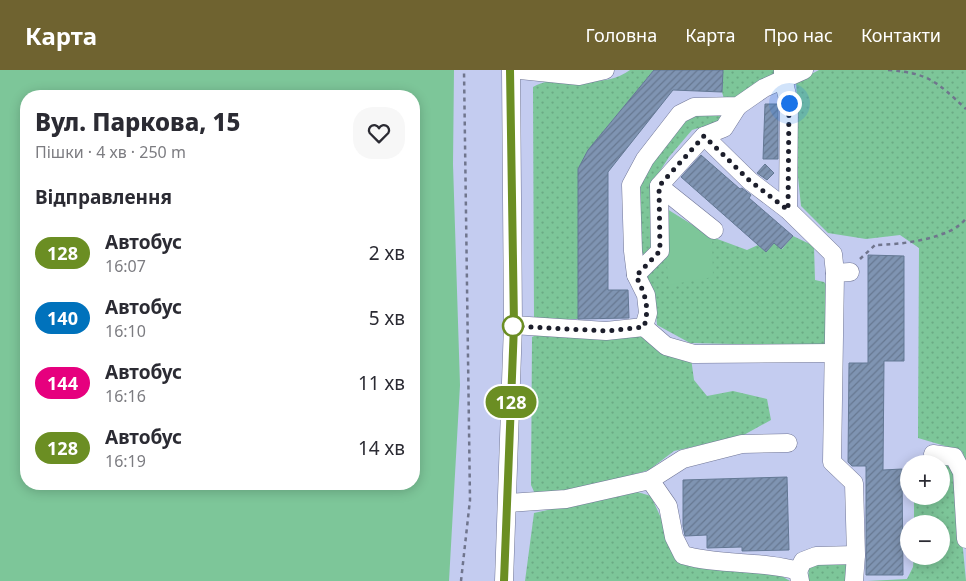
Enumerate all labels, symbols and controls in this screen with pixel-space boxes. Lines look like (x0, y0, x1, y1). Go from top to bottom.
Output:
text: Карта (25, 19, 97, 52)
text: Головна (586, 23, 657, 47)
text: Карта (685, 23, 735, 47)
text: Про нас (763, 23, 833, 47)
text: Контакти (861, 23, 941, 47)
your location (777, 91, 802, 116)
text: Вул. Паркова, 15 (35, 105, 240, 138)
button: heart (353, 107, 405, 159)
text: Пішки · 4 хв · 250 m (35, 141, 186, 163)
text: Відправлення (35, 184, 172, 210)
text: Автобус (105, 229, 182, 255)
text: 2 хв (369, 240, 405, 266)
text: 128 (47, 241, 78, 265)
text: 16:07 (105, 255, 146, 277)
text: Автобус (105, 294, 182, 320)
text: 5 хв (369, 305, 405, 331)
text: 140 (47, 306, 78, 330)
unlabelled marker (502, 315, 524, 337)
text: 16:10 (105, 320, 146, 342)
text: Автобус (105, 359, 182, 385)
text: 11 хв (358, 370, 405, 396)
text: 144 (47, 371, 78, 395)
text: 16:16 (105, 385, 146, 407)
line badge: 128 (482, 386, 540, 418)
text: 128 (496, 390, 526, 414)
text: Автобус (105, 424, 182, 450)
text: 14 хв (358, 435, 405, 461)
text: 128 (47, 436, 78, 460)
text: 16:19 (105, 450, 146, 472)
map controls (900, 455, 950, 565)
button: + (900, 455, 950, 505)
button: − (900, 515, 950, 565)

